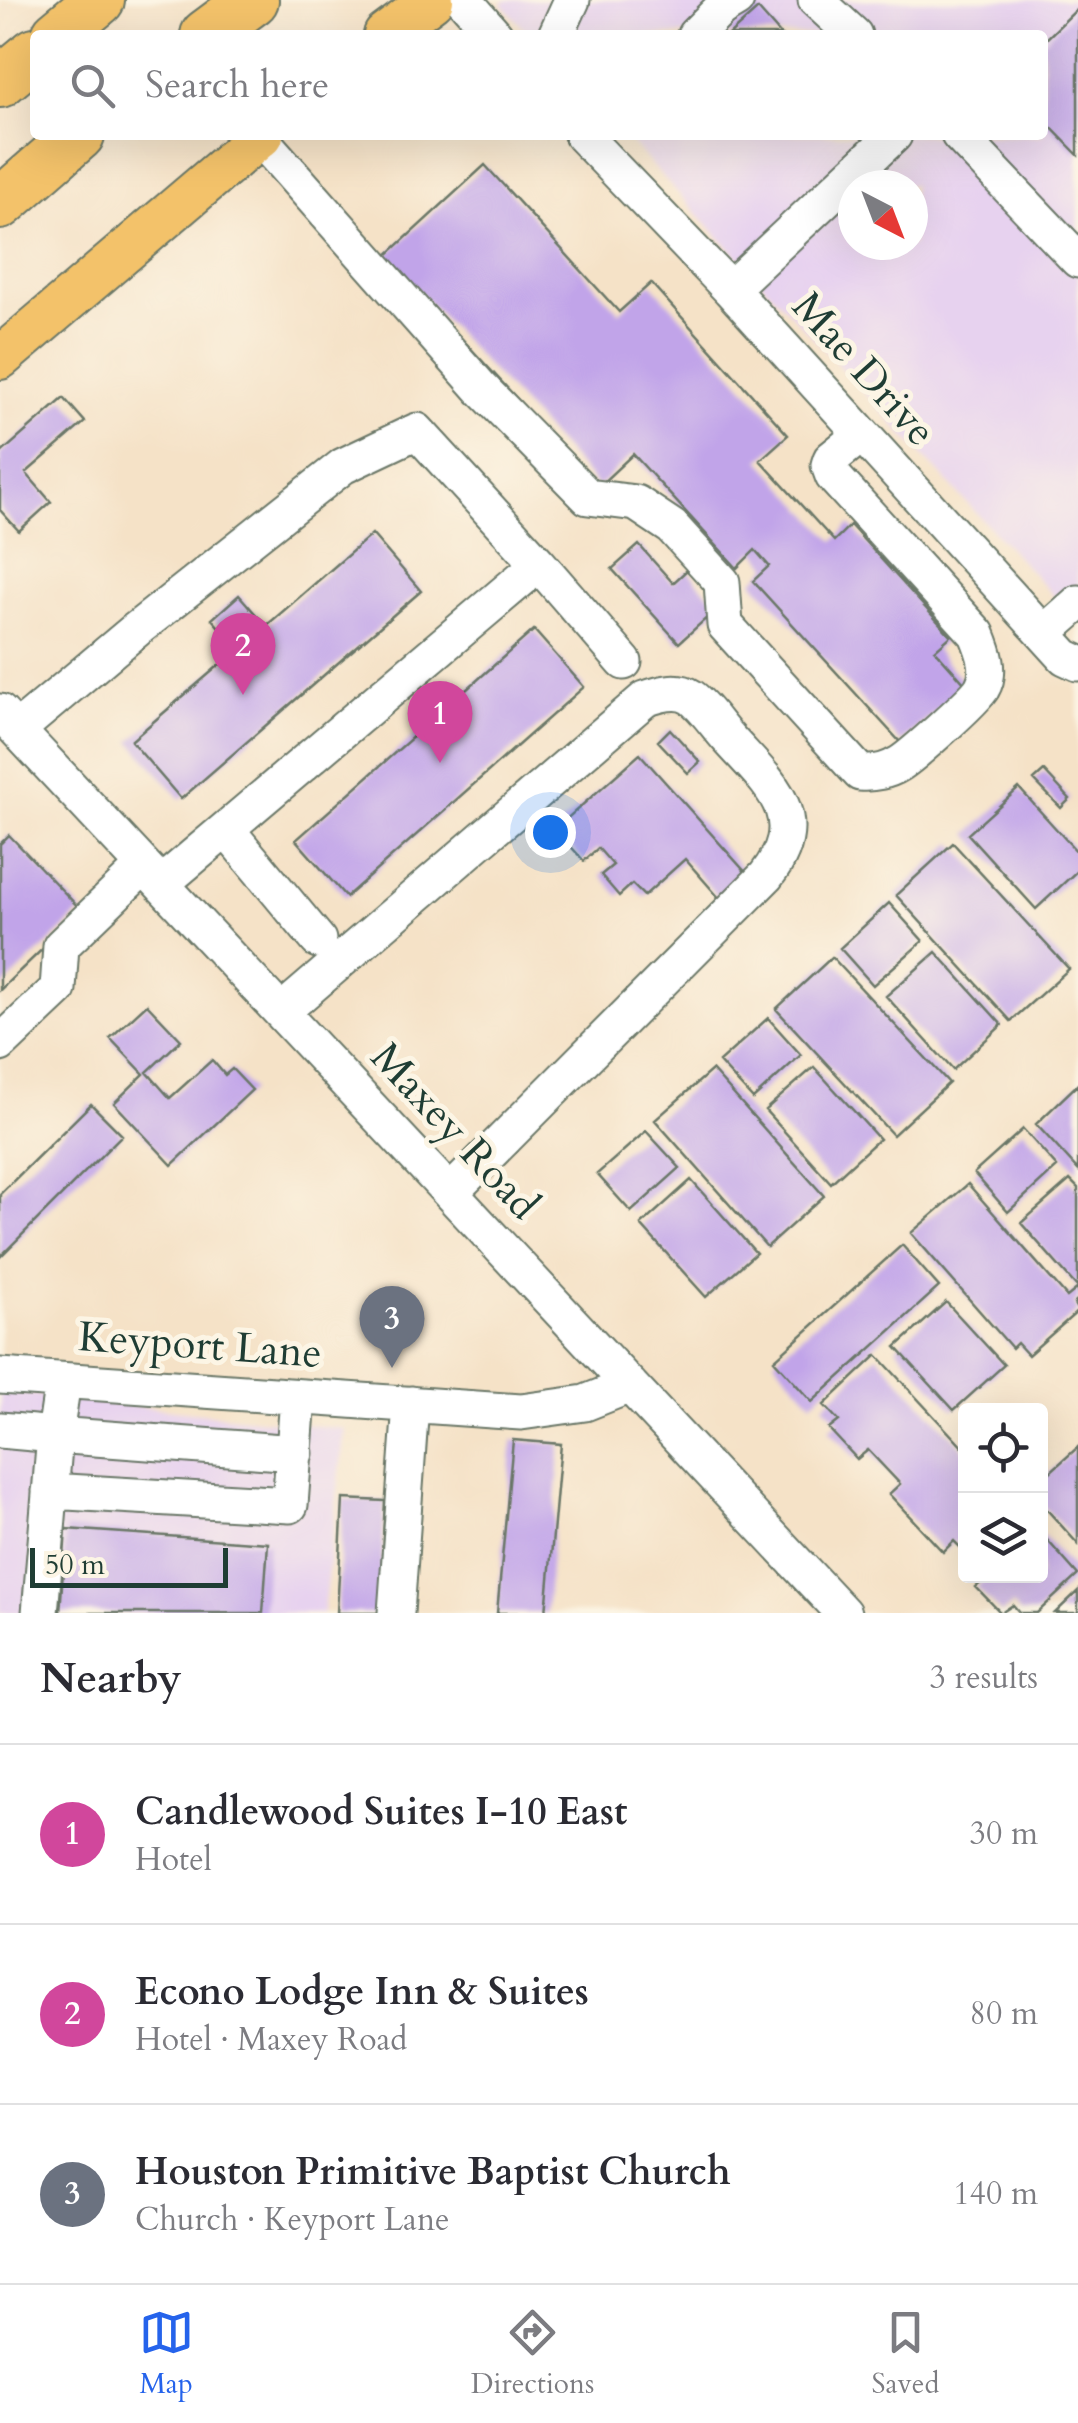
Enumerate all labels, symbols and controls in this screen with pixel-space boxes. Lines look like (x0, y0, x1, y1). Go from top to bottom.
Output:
search box (30, 30, 1048, 140)
icon: search (65, 58, 120, 113)
text: Search here (145, 59, 329, 111)
north arrow (838, 170, 928, 260)
street label: Mae Drive (779, 279, 949, 459)
pin: 2 (210, 612, 276, 695)
pin: 1 (408, 680, 472, 763)
your location (525, 807, 576, 858)
street label: Maxey Road (358, 1030, 552, 1232)
pin: 3 (360, 1286, 424, 1368)
street label: Keyport Lane (76, 1308, 324, 1382)
map controls (958, 1403, 1048, 1583)
button: locate (958, 1403, 1048, 1493)
button: layers (958, 1493, 1048, 1583)
scale bar (30, 1543, 228, 1588)
text: 50 m (45, 1546, 105, 1584)
text: Nearby (40, 1650, 182, 1707)
text: 3 results (930, 1656, 1038, 1700)
text: Candlewood Suites I-10 East (135, 1786, 627, 1838)
text: 1 (64, 1812, 81, 1856)
text: 30 m (970, 1812, 1038, 1856)
text: Hotel (135, 1838, 212, 1882)
text: Econo Lodge Inn & Suites (135, 1966, 589, 2018)
text: 2 (64, 1992, 81, 2036)
text: 80 m (970, 1992, 1038, 2036)
text: Hotel · Maxey Road (135, 2018, 407, 2062)
text: Houston Primitive Baptist Church (135, 2146, 731, 2198)
text: 3 (64, 2172, 81, 2216)
text: 140 m (953, 2172, 1038, 2216)
text: Church · Keyport Lane (135, 2198, 450, 2242)
tab: Map (139, 2305, 194, 2403)
tab: Directions (471, 2305, 594, 2403)
tab: Saved (871, 2305, 939, 2403)

